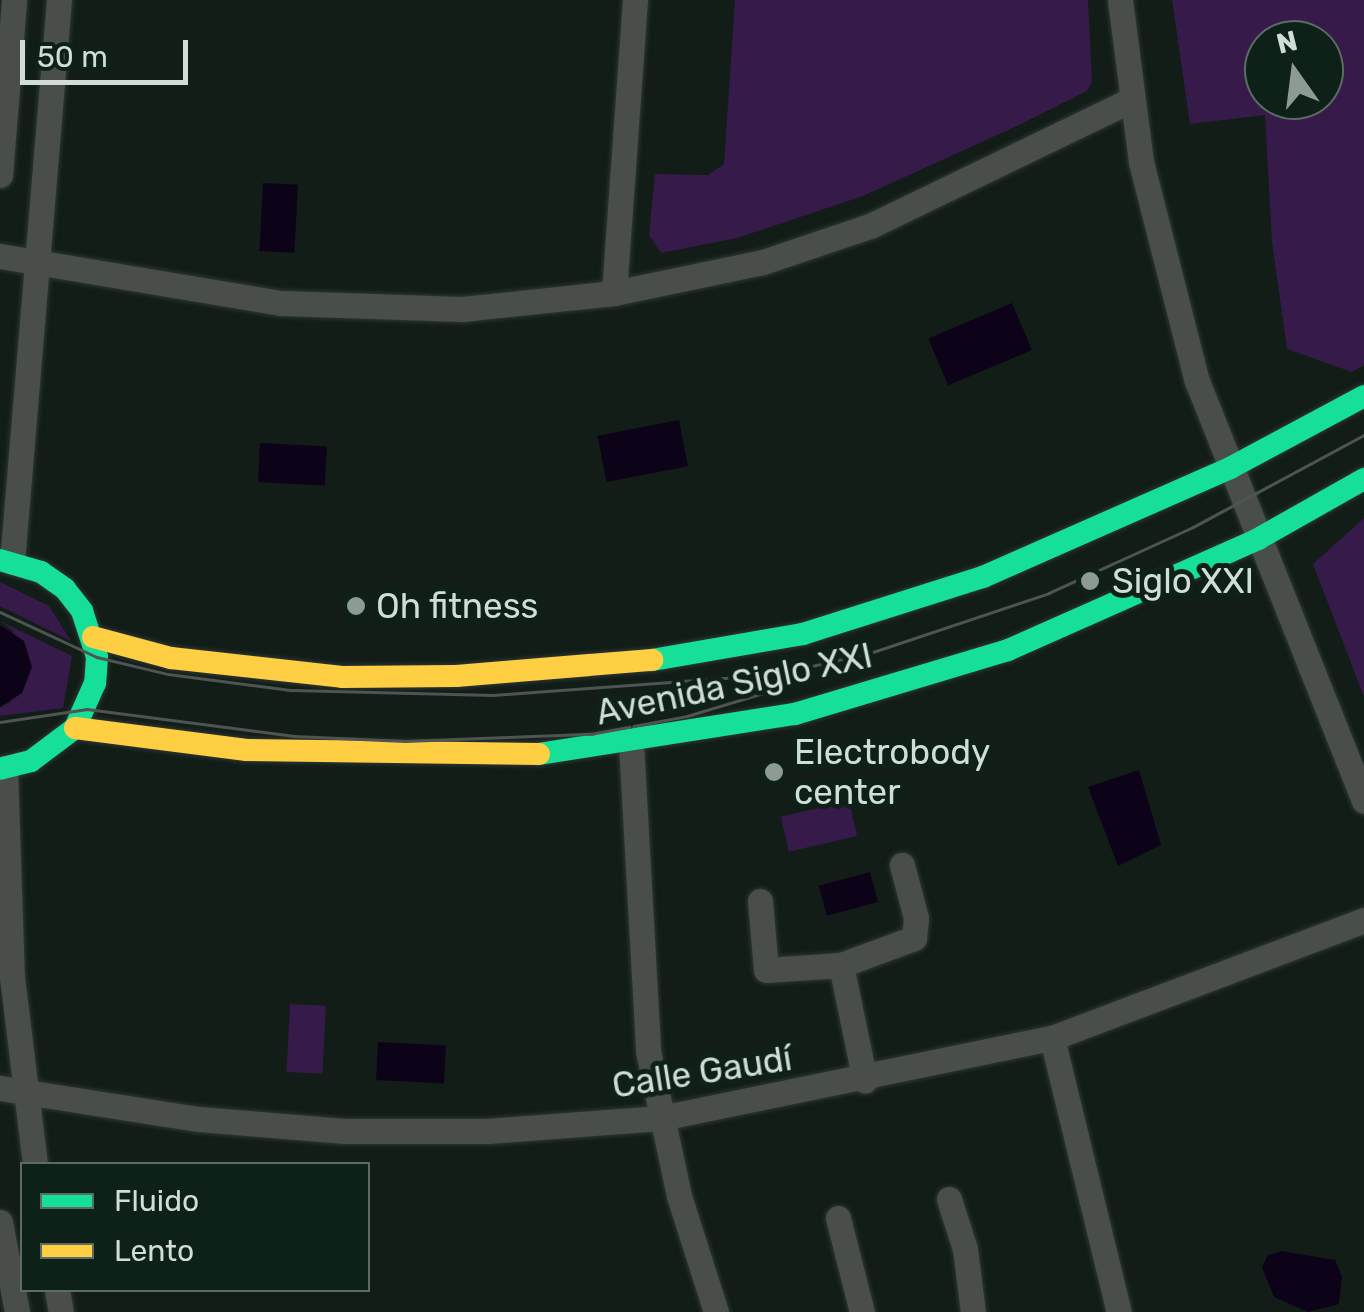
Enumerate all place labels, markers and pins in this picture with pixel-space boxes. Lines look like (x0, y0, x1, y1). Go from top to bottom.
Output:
place label: Siglo XXI (1112, 560, 1254, 602)
marker: Siglo XXI (1077, 568, 1103, 594)
place label: Oh fitness (376, 585, 539, 627)
marker: Oh fitness (345, 595, 367, 617)
place label: Electrobody center (794, 731, 990, 813)
marker: Electrobody center (763, 761, 785, 783)

